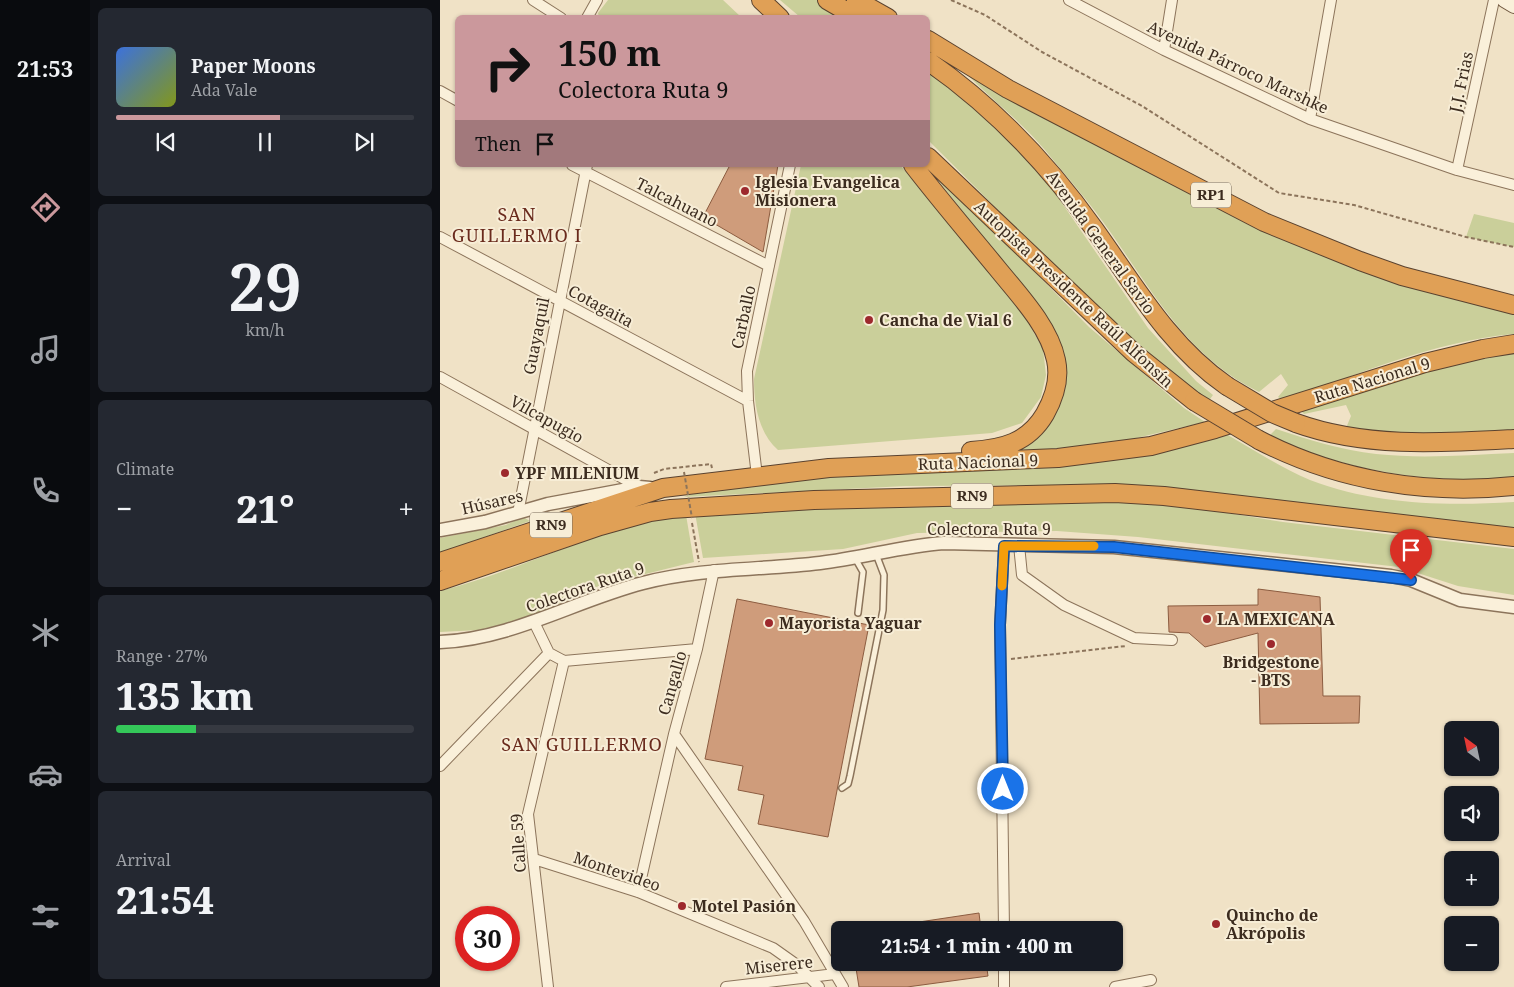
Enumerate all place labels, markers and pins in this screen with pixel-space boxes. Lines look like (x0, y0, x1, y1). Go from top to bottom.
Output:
place label: Iglesia Evangelica Misionera (755, 171, 900, 211)
marker: Iglesia Evangelica Misionera (739, 185, 751, 197)
place label: Cancha de Vial 6 (879, 309, 1012, 331)
marker: Cancha de Vial 6 (863, 314, 875, 326)
place label: YPF MILENIUM (515, 462, 639, 484)
marker: YPF MILENIUM (499, 467, 511, 479)
pin (1390, 529, 1432, 580)
place label: LA MEXICANA (1217, 608, 1336, 630)
place label: Mayorista Yaguar (779, 612, 922, 634)
marker: LA MEXICANA (1201, 613, 1213, 625)
marker: Mayorista Yaguar (763, 617, 775, 629)
marker: Bridgestone - BTS (1265, 638, 1277, 650)
place label: Bridgestone - BTS (1222, 651, 1320, 691)
place label: Motel Pasión (692, 895, 796, 917)
marker: Motel Pasión (676, 900, 688, 912)
place label: Quincho de Akrópolis (1226, 904, 1318, 944)
marker: Quincho de Akrópolis (1210, 918, 1222, 930)

